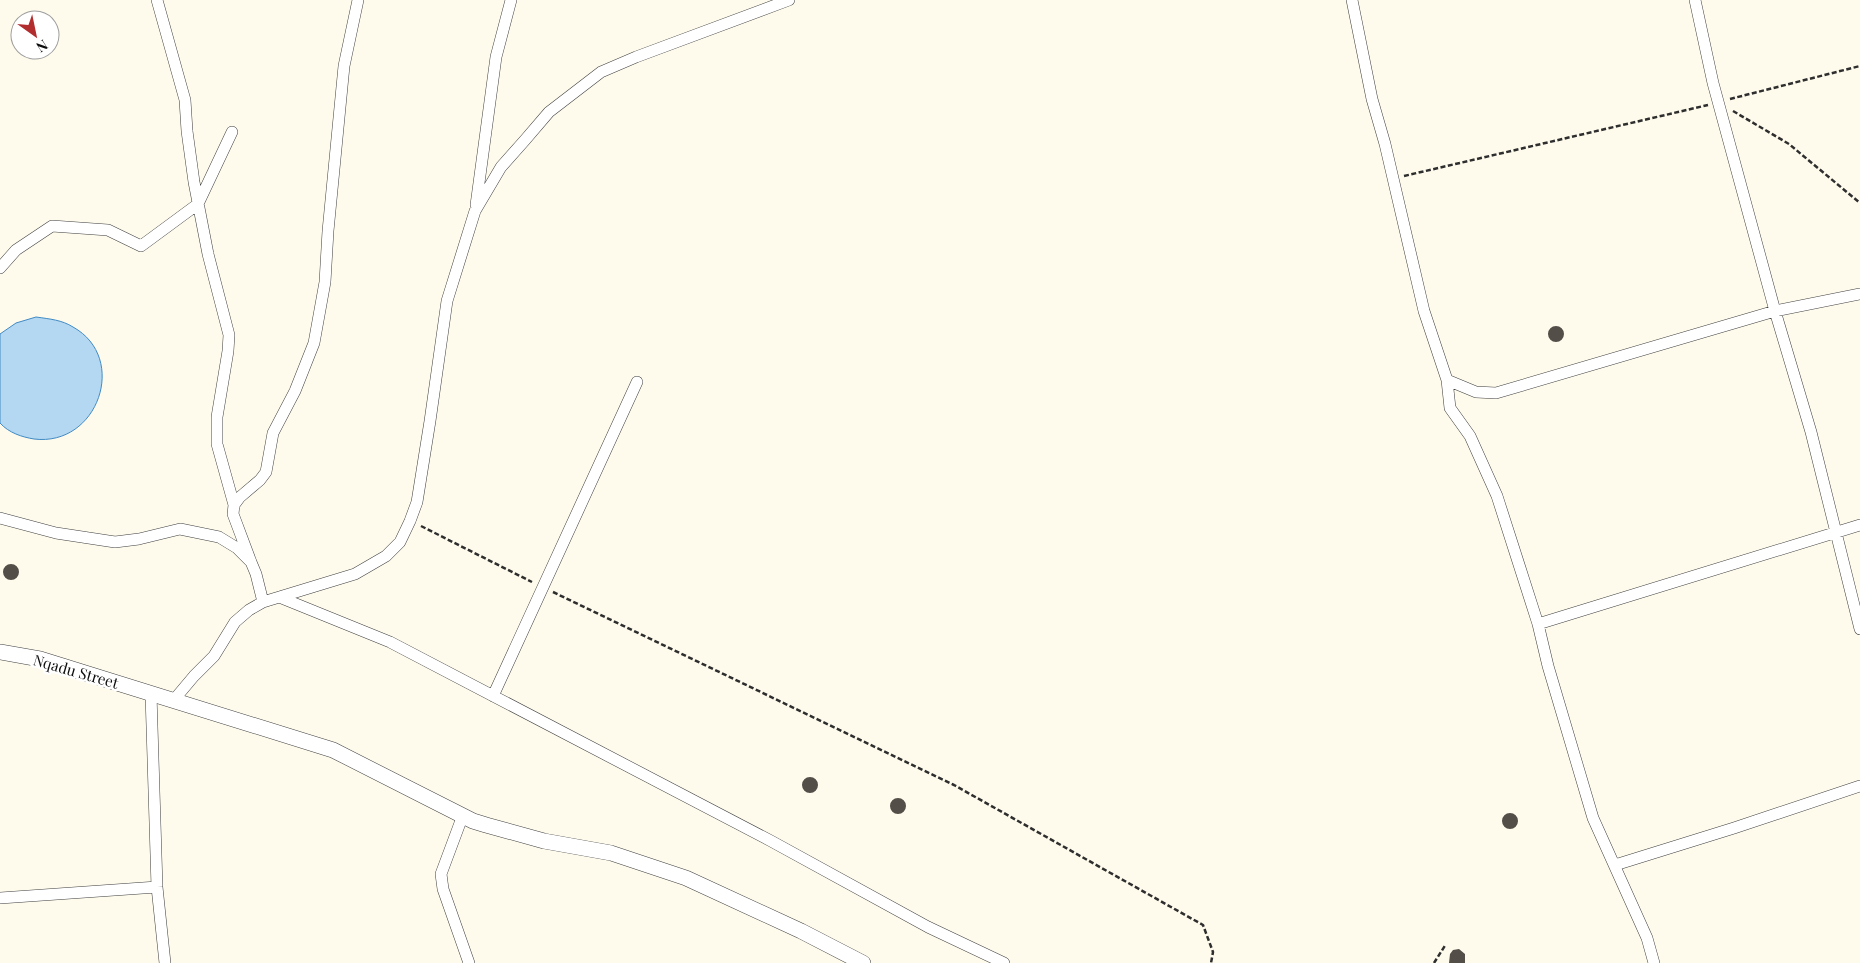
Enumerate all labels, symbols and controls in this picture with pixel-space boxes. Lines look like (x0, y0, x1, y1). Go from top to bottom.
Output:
north arrow (10, 10, 60, 60)
text: N (33, 36, 52, 57)
street label: Nqadu Street (31, 649, 122, 693)

